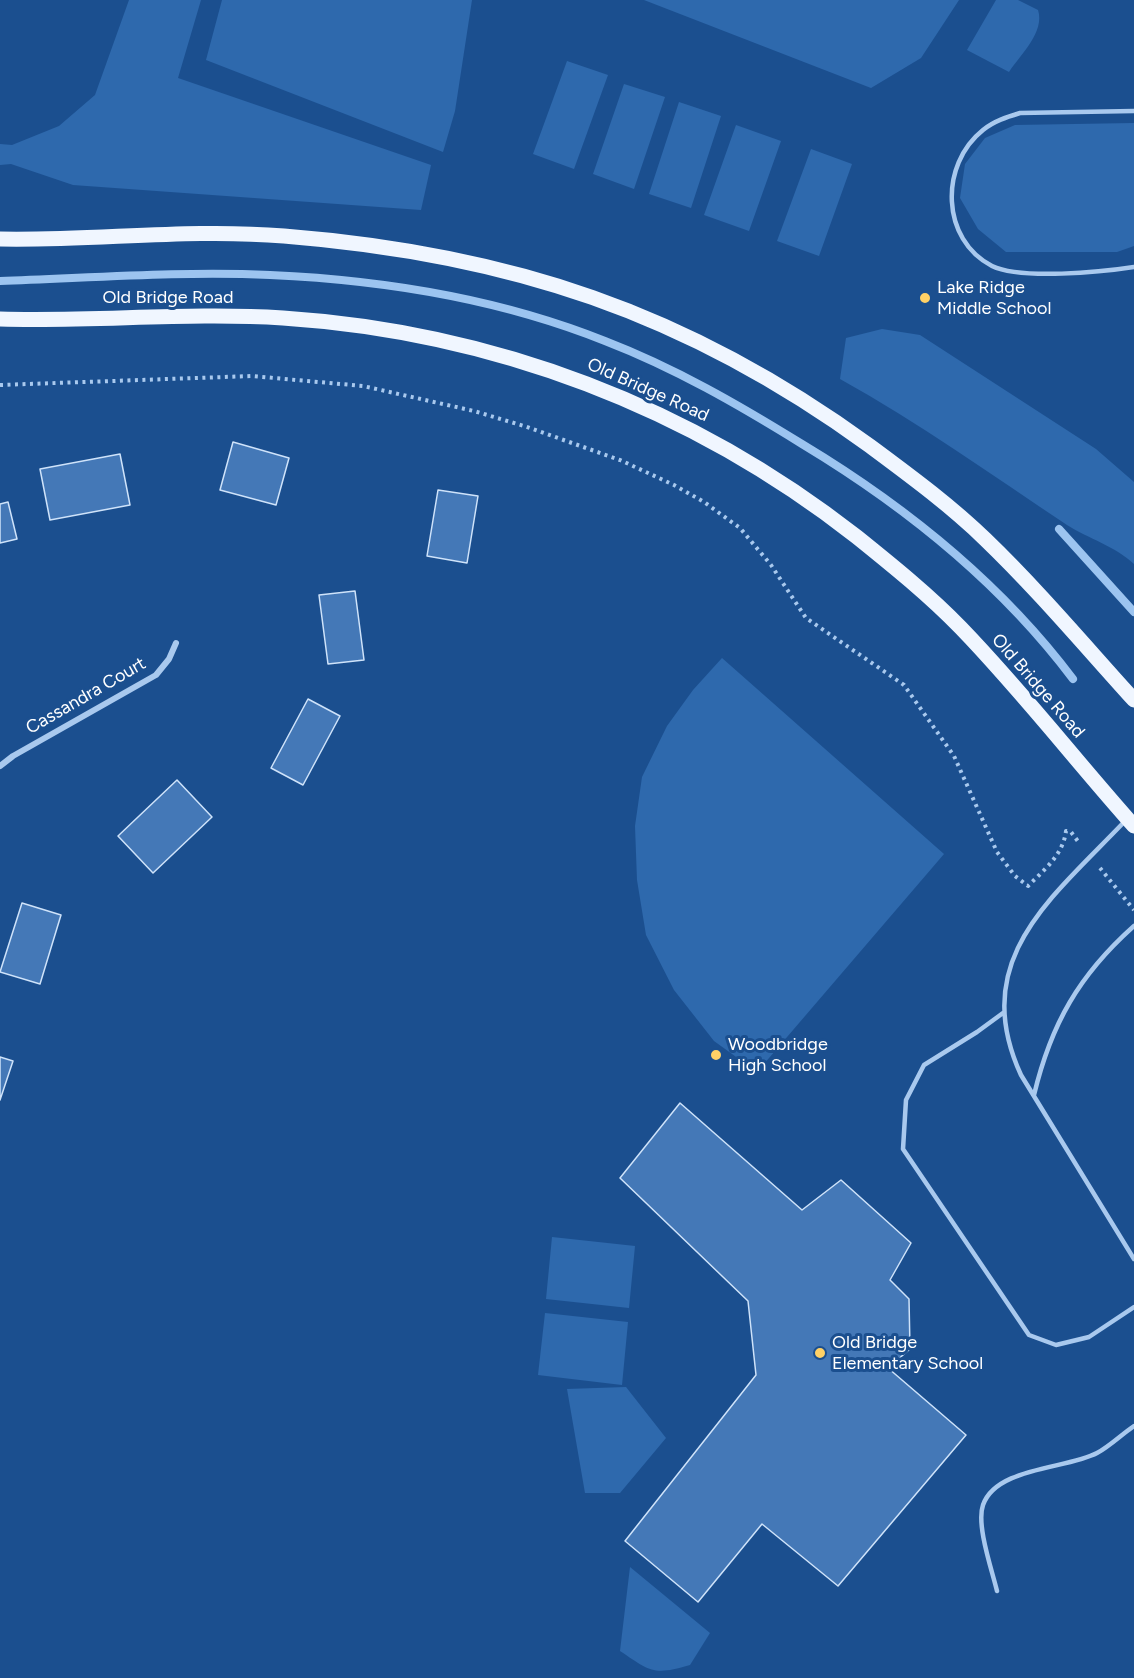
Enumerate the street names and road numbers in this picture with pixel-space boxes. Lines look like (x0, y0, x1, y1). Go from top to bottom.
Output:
street label: Old Bridge Road (102, 287, 234, 309)
street label: Old Bridge Road (584, 353, 712, 427)
street label: Old Bridge Road (987, 629, 1089, 743)
street label: Cassandra Court (22, 653, 150, 739)

